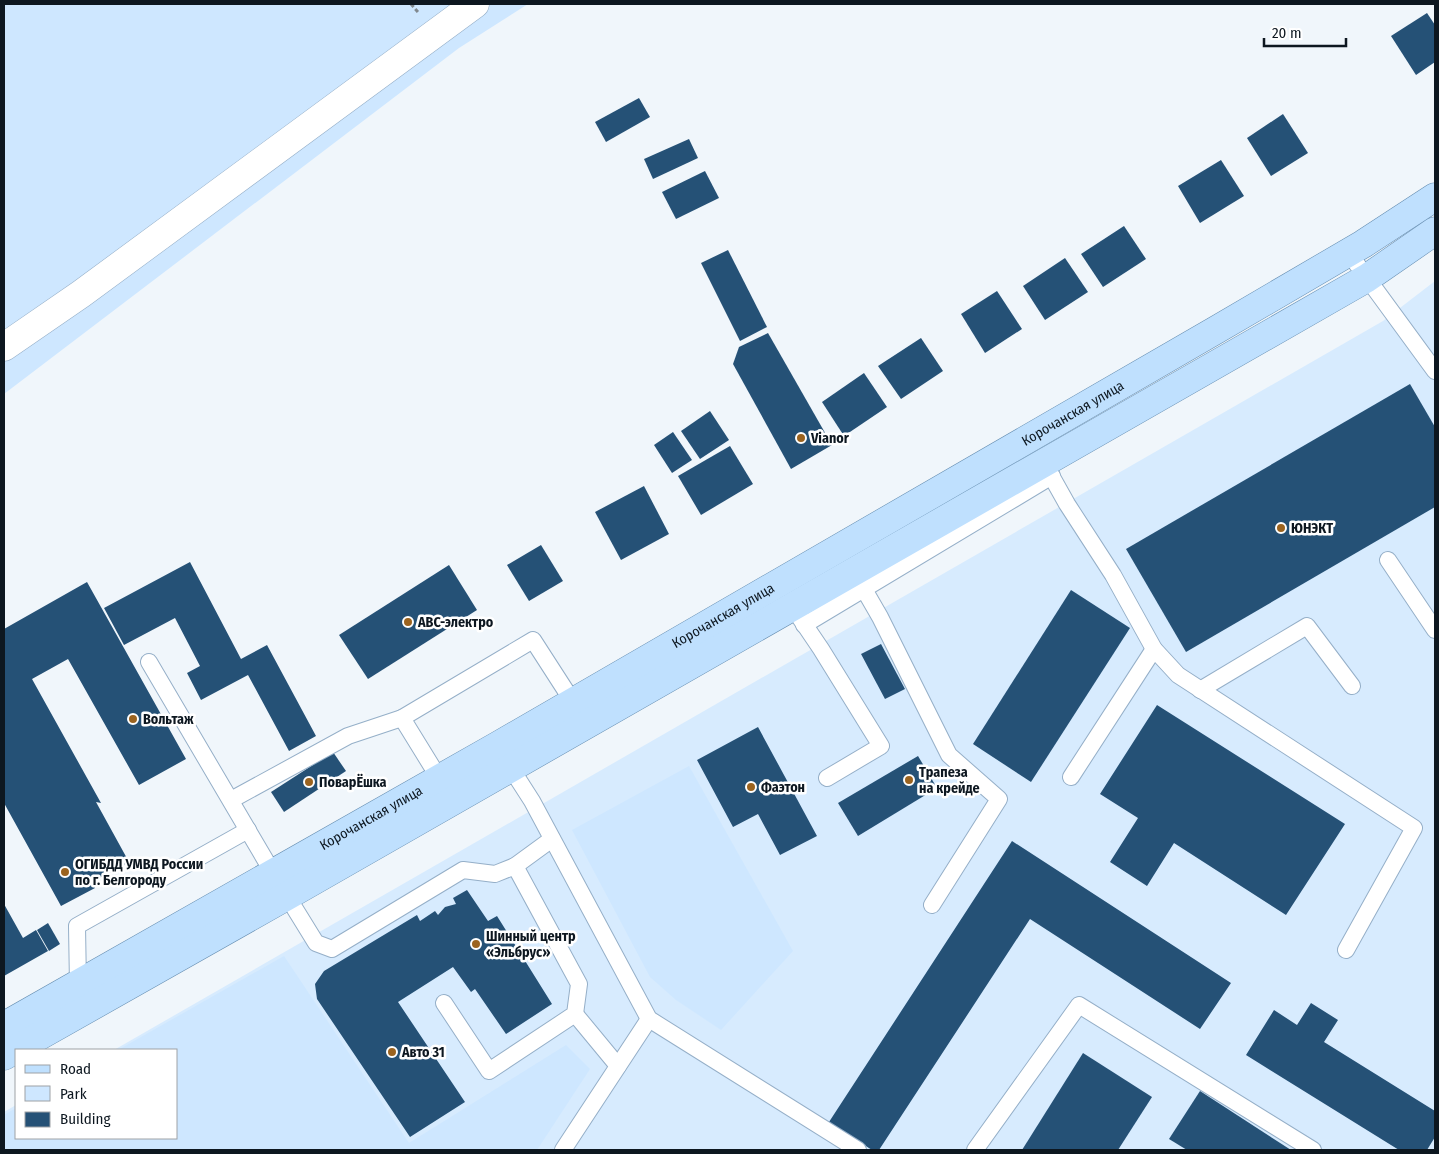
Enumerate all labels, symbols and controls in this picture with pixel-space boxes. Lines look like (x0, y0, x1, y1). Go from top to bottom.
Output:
scale bar (1264, 15, 1346, 47)
text: 20 m (1272, 24, 1302, 42)
street label: Корочанская улица (1018, 377, 1127, 449)
place label: Vianor (810, 430, 850, 447)
marker: Vianor (795, 432, 807, 444)
place label: ЮНЭКТ (1291, 520, 1333, 537)
marker: ЮНЭКТ (1275, 522, 1287, 534)
street label: Корочанская улица (669, 579, 777, 652)
place label: АВС-электро (417, 614, 494, 631)
marker: АВС-электро (402, 616, 414, 628)
place label: Вольтаж (143, 711, 194, 728)
marker: Вольтаж (127, 713, 139, 725)
place label: Трапеза на крейде (919, 764, 980, 797)
place label: ПоварЁшка (319, 773, 387, 791)
marker: Трапеза на крейде (903, 774, 915, 786)
marker: ПоварЁшка (303, 776, 315, 788)
place label: Фаэтон (761, 779, 805, 796)
marker: Фаэтон (745, 781, 757, 793)
street label: Корочанская улица (317, 782, 425, 853)
place label: ОГИБДД УМВД России по г. Белгороду (75, 856, 203, 889)
marker: ОГИБДД УМВД России по г. Белгороду (59, 866, 71, 878)
place label: Шинный центр «Эльбрус» (486, 928, 576, 961)
marker: Шинный центр «Эльбрус» (470, 938, 482, 950)
place label: Авто 31 (401, 1044, 445, 1061)
marker: Авто 31 (386, 1046, 398, 1058)
legend (15, 1049, 178, 1139)
text: Road (60, 1060, 91, 1078)
text: Park (60, 1085, 87, 1103)
text: Building (60, 1110, 111, 1128)

